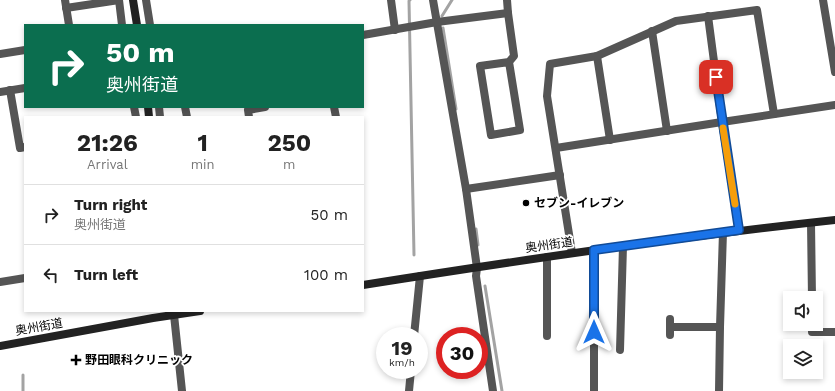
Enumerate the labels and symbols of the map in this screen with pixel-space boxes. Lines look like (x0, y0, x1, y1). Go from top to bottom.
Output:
pin (699, 60, 733, 94)
place label: セブン-イレブン (534, 196, 624, 210)
marker: セブン-イレブン (521, 198, 531, 208)
street label: 奥州街道 (524, 235, 574, 255)
position arrow (573, 311, 615, 353)
street label: 奥州街道 (14, 316, 64, 338)
speed limit sign: 30 (436, 327, 488, 379)
place label: 野田眼科クリニック (85, 353, 193, 367)
marker: 野田眼科クリニック (70, 354, 82, 366)

